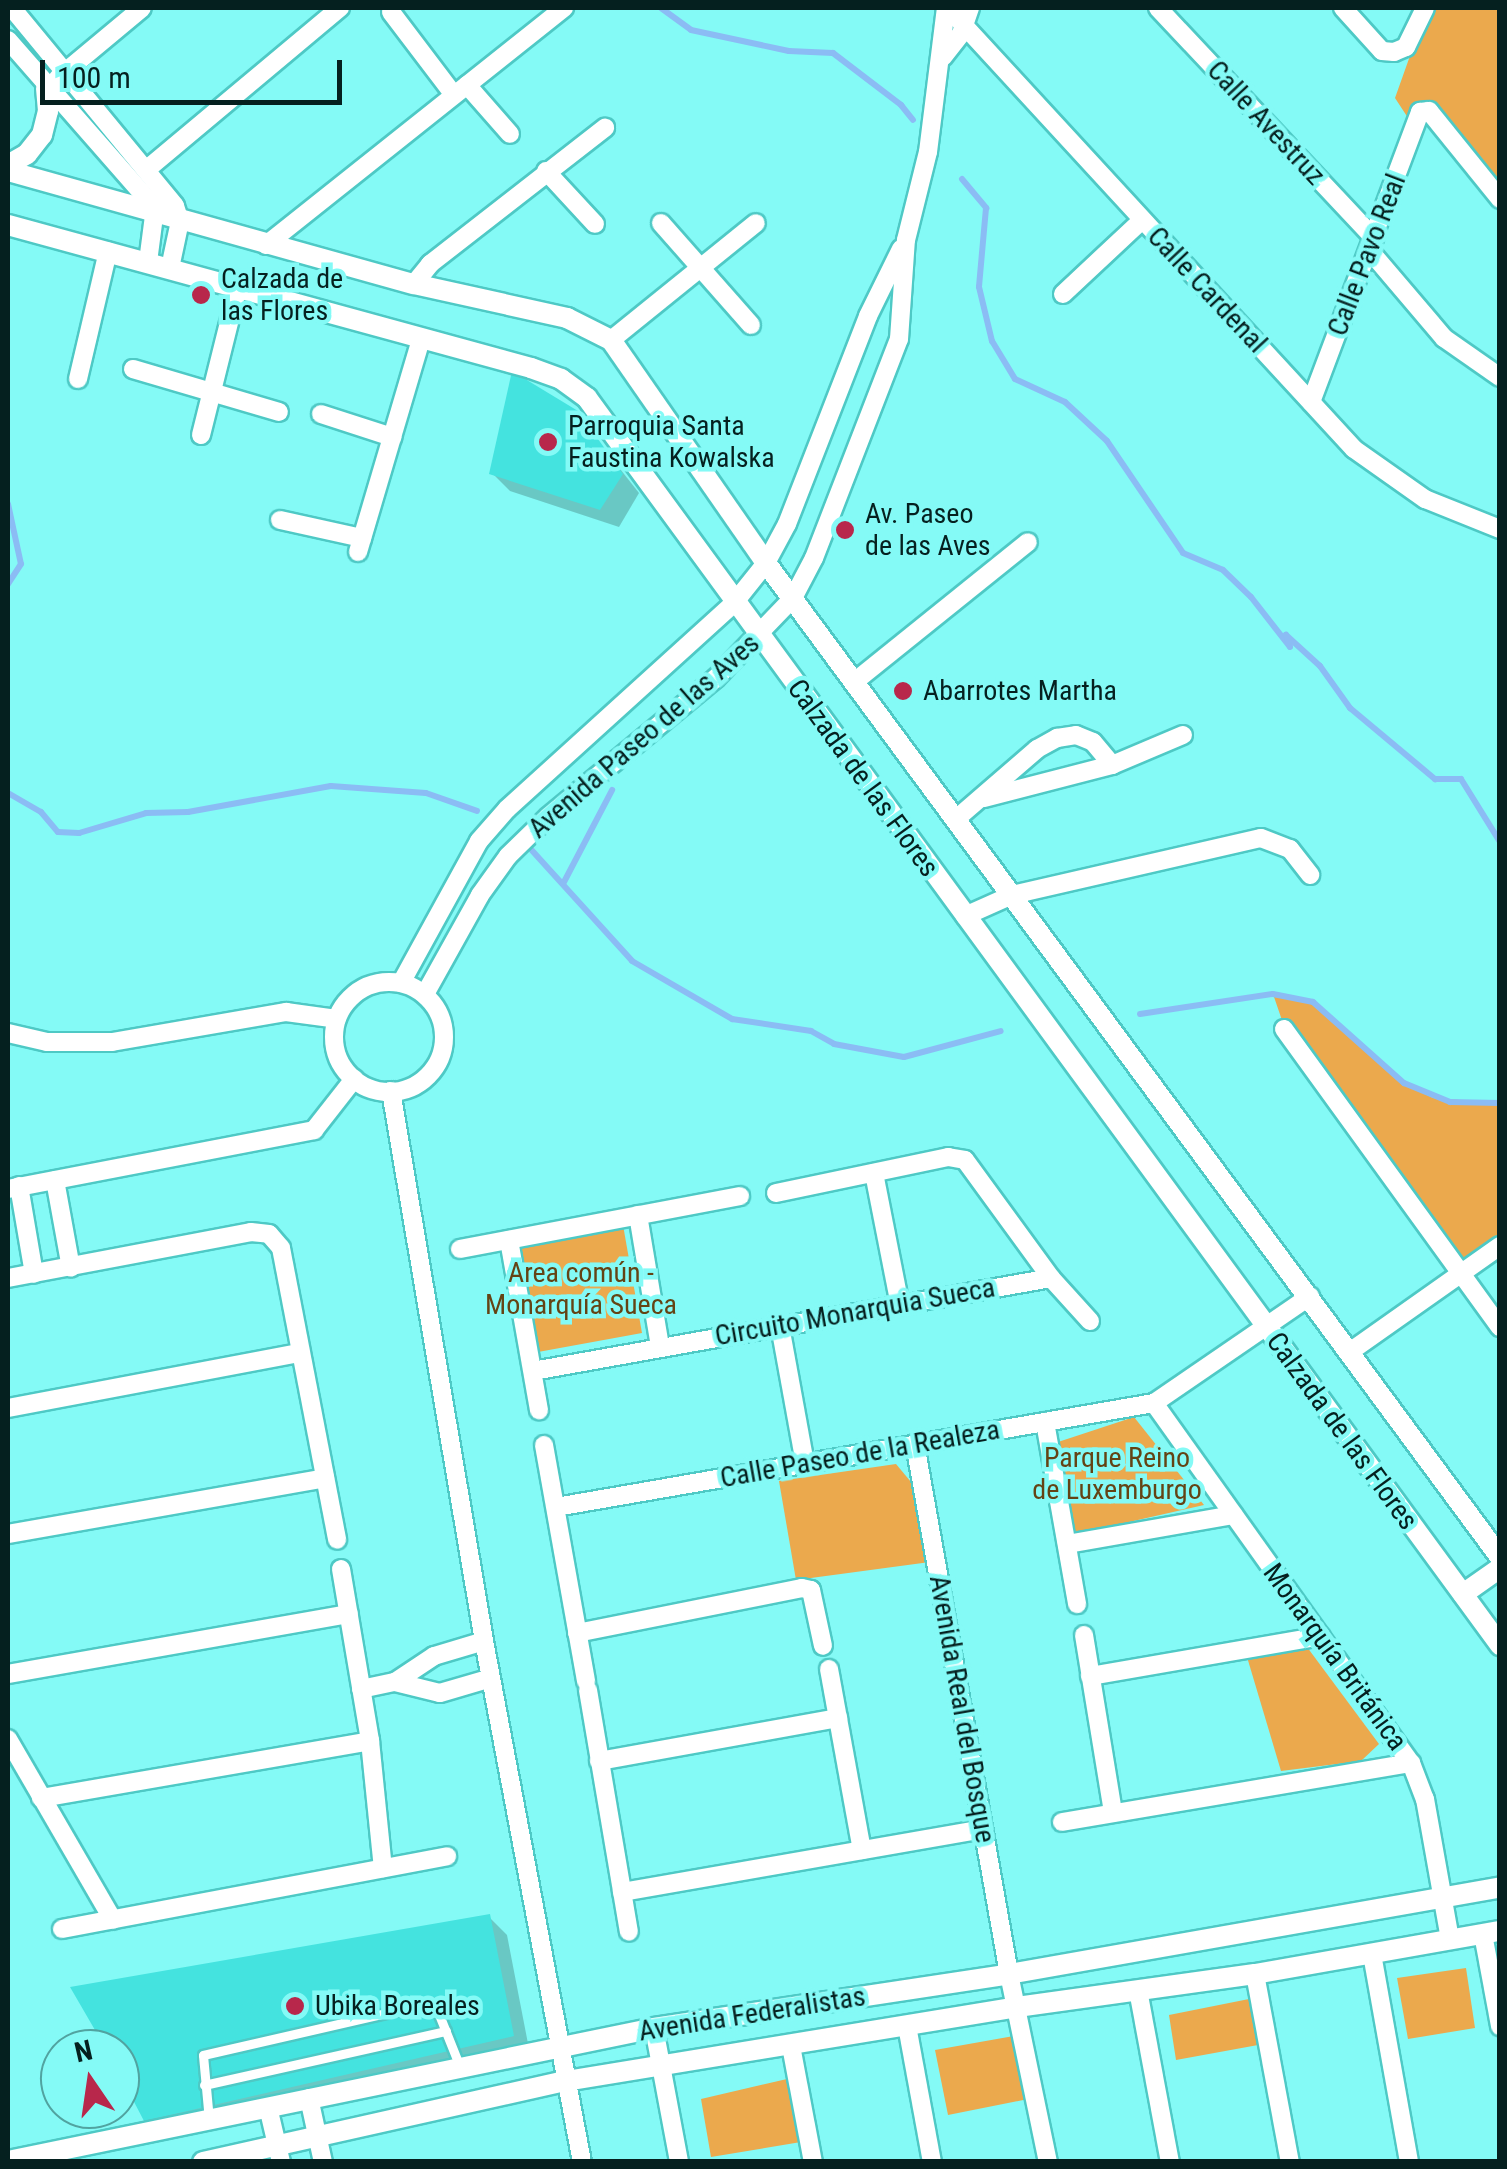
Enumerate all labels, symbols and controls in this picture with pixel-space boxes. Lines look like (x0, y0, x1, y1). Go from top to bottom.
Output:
scale bar (45, 40, 348, 102)
street label: Calle Avestruz (1200, 54, 1332, 192)
text: 100 m (57, 60, 131, 95)
street label: Calle Pavo Real (1321, 169, 1413, 341)
street label: Calle Cardenal (1140, 220, 1274, 360)
place label: Calzada de las Flores (221, 262, 343, 328)
marker: Calzada de las Flores (190, 284, 212, 306)
place label: Parroquia Santa Faustina Kowalska (568, 409, 775, 475)
marker: Parroquia Santa Faustina Kowalska (537, 431, 559, 453)
place label: Av. Paseo de las Aves (865, 497, 991, 563)
marker: Av. Paseo de las Aves (834, 519, 856, 541)
street label: Avenida Paseo de las Aves (522, 627, 766, 845)
street label: Calzada de las Flores (780, 673, 946, 883)
place label: Abarrotes Martha (923, 674, 1117, 708)
marker: Abarrotes Martha (892, 680, 914, 702)
park label: Area común - Monarquía Sueca (485, 1256, 677, 1322)
street label: Circuito Monarquia Sueca (712, 1271, 998, 1353)
street label: Calzada de las Flores (1259, 1326, 1425, 1536)
street label: Calle Paseo de la Realeza (718, 1413, 1002, 1495)
park label: Parque Reino de Luxemburgo (1032, 1441, 1202, 1507)
street label: Monarquía Británica (1256, 1557, 1414, 1757)
street label: Avenida Real del Bosque (922, 1573, 1002, 1845)
street label: Avenida Federalistas (636, 1980, 868, 2048)
place label: Ubika Boreales (315, 1989, 480, 2023)
marker: Ubika Boreales (284, 1995, 306, 2017)
north arrow (40, 2029, 140, 2129)
text: N (72, 2033, 96, 2069)

